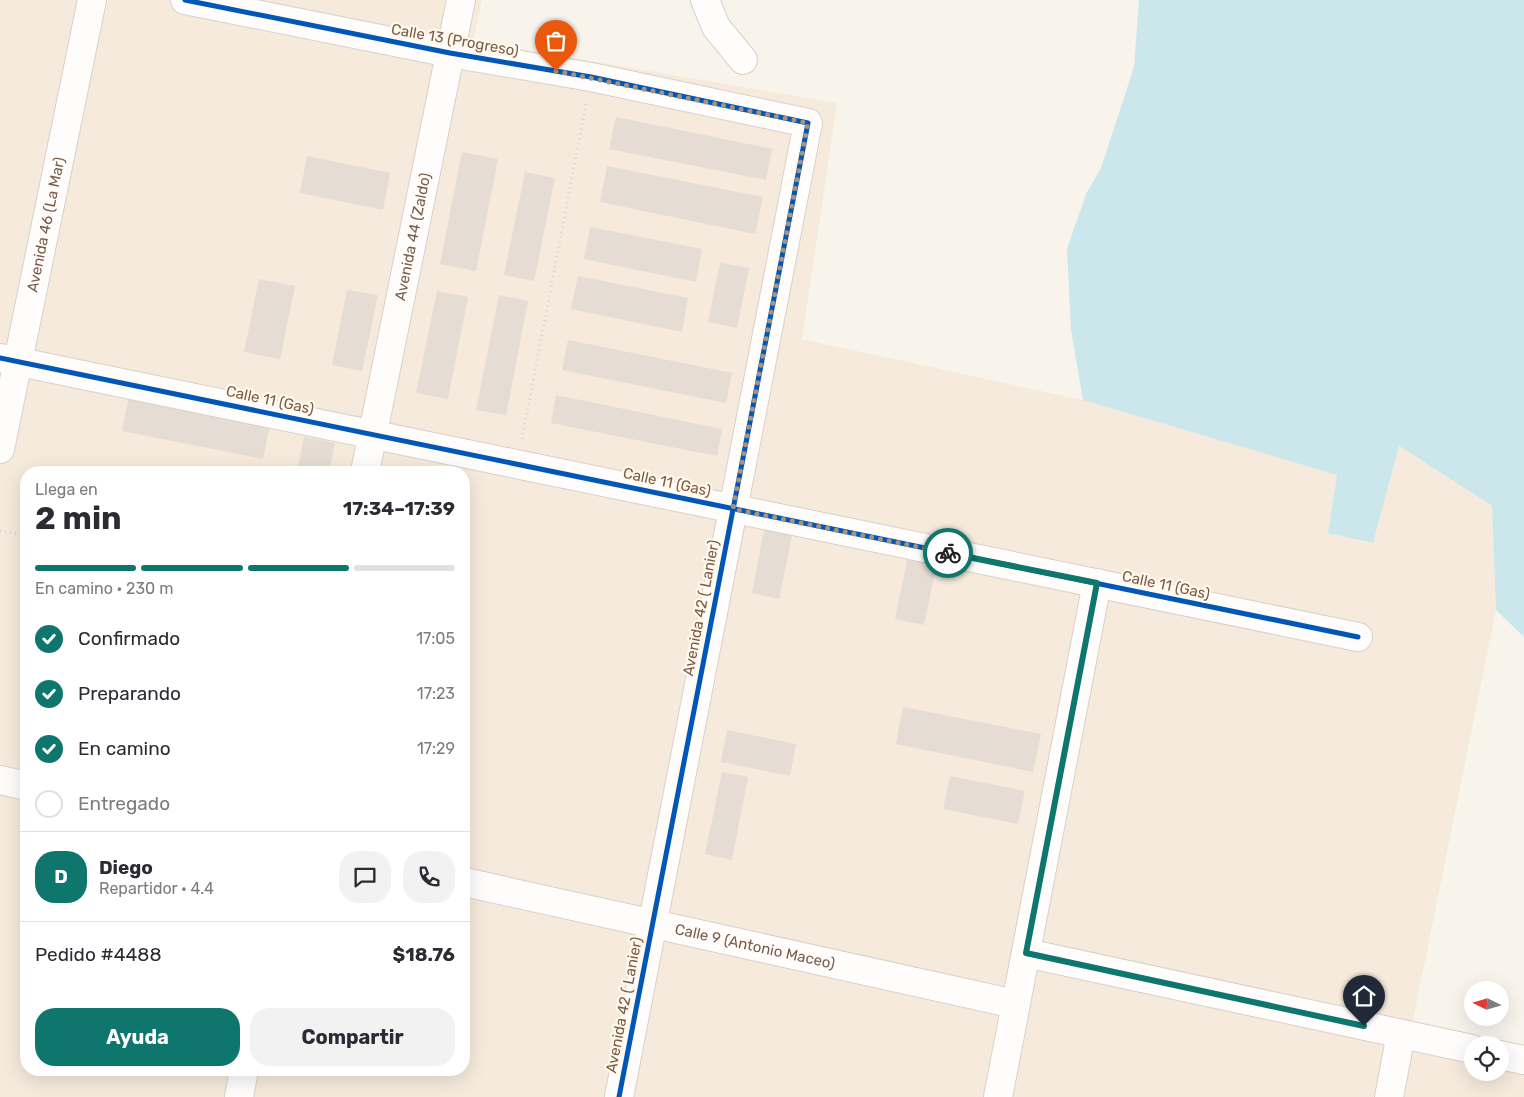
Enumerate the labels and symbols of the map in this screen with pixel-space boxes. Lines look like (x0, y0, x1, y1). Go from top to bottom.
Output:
street label: Calle 13 (Progreso) (390, 20, 520, 60)
pin (535, 20, 577, 71)
street label: Avenida 46 (La Mar) (23, 155, 69, 294)
street label: Avenida 44 (Zaldo) (391, 171, 435, 302)
street label: Calle 11 (Gas) (224, 382, 316, 418)
street label: Calle 11 (Gas) (621, 464, 713, 500)
courier (923, 528, 973, 578)
street label: Avenida 42 ( Lanier) (679, 538, 723, 678)
street label: Calle 11 (Gas) (1120, 567, 1212, 603)
street label: Calle 9 (Antonio Maceo) (673, 920, 837, 973)
street label: Avenida 42 ( Lanier) (602, 935, 646, 1075)
pin (1343, 975, 1385, 1026)
north arrow (1464, 981, 1509, 1026)

